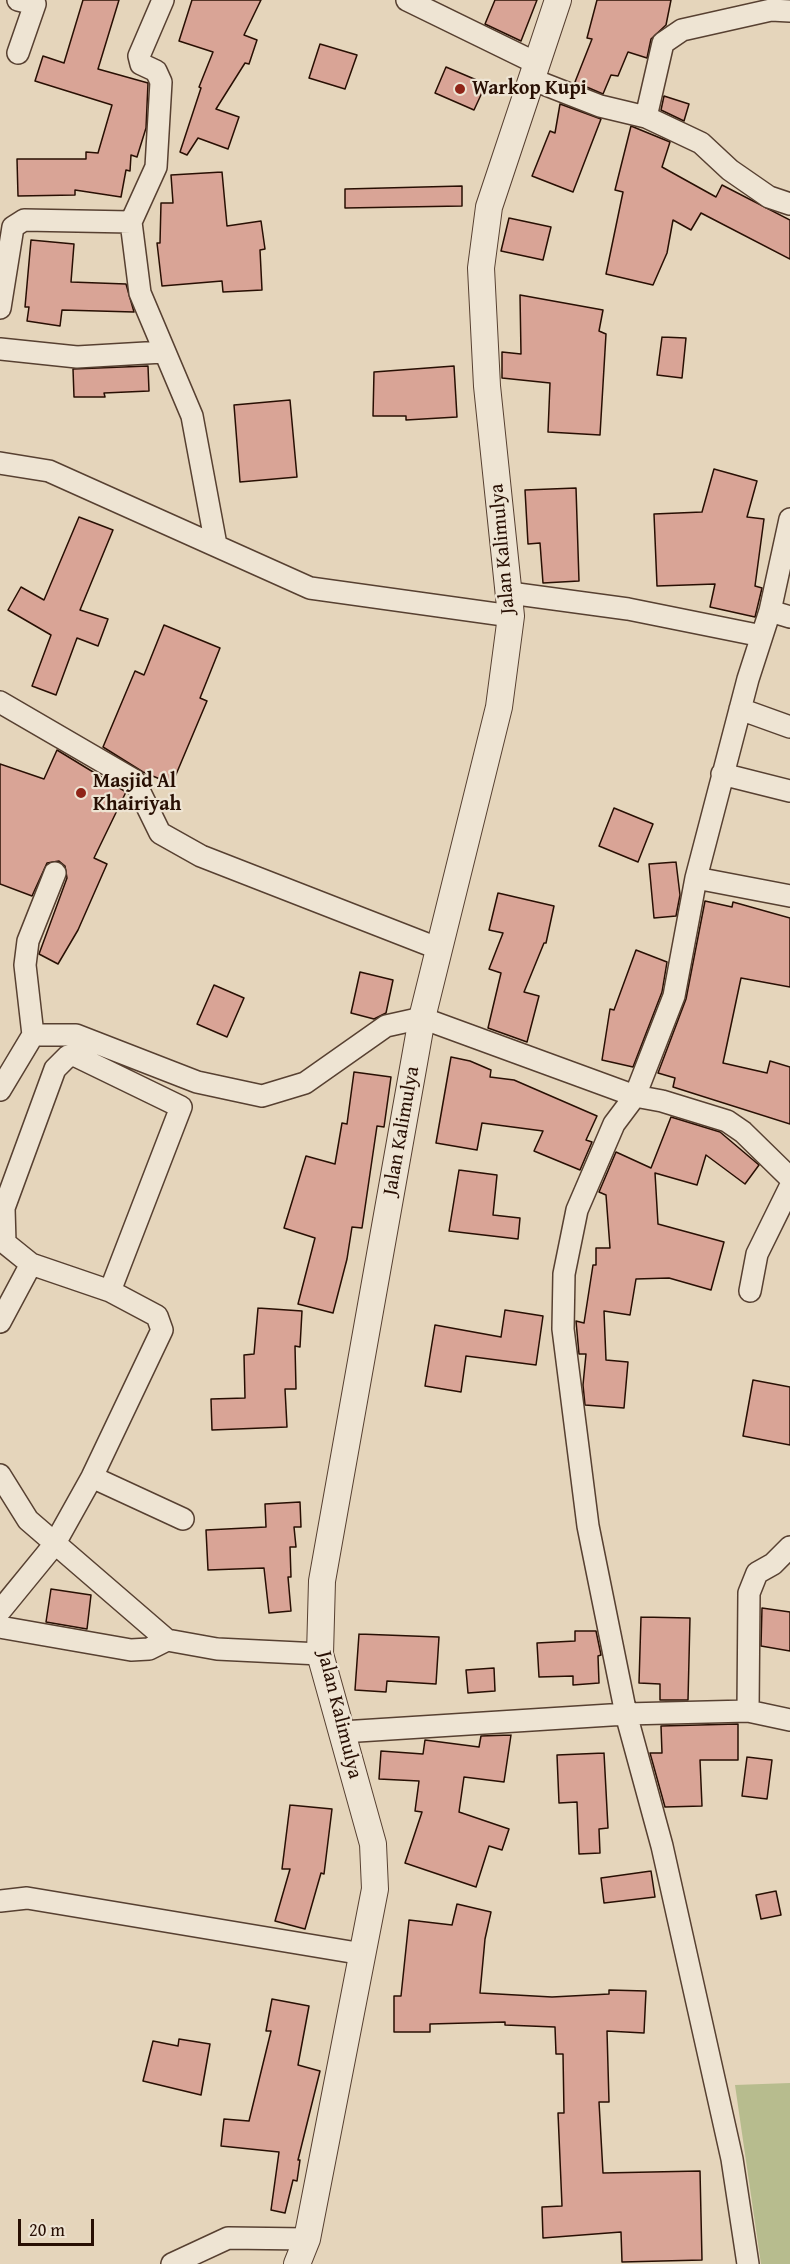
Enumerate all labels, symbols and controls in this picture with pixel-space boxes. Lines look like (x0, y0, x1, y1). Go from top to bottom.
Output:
place label: Warkop Kupi (472, 77, 587, 101)
marker: Warkop Kupi (453, 82, 467, 96)
street label: Jalan Kalimulya (485, 483, 521, 615)
place label: Masjid Al Khairiyah (93, 770, 181, 817)
marker: Masjid Al Khairiyah (74, 786, 88, 800)
street label: Jalan Kalimulya (379, 1064, 425, 1198)
street label: Jalan Kalimulya (312, 1649, 366, 1781)
scale bar (21, 2207, 98, 2245)
text: 20 m (29, 2216, 65, 2243)

